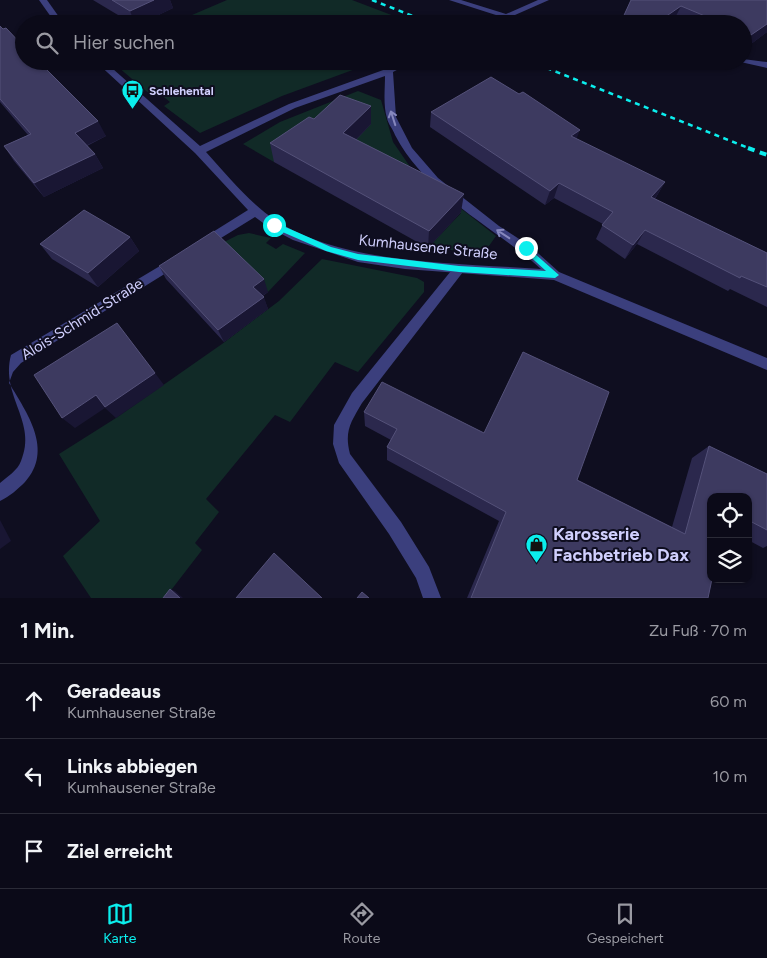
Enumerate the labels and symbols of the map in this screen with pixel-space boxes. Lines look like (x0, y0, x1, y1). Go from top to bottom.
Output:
bus stop icon: Schlehental (121, 79, 145, 110)
place label: Schlehental (149, 84, 214, 98)
one-way arrow (388, 110, 398, 126)
route start (263, 214, 286, 237)
one-way arrow (497, 228, 511, 238)
street label: Kumhausener Straße (358, 231, 498, 263)
route end (515, 237, 538, 260)
street label: Alois-Schmid-Straße (18, 274, 146, 364)
place label: Karosserie Fachbetrieb Dax (553, 523, 689, 566)
shop icon: Karosserie Fachbetrieb Dax (525, 532, 549, 563)

